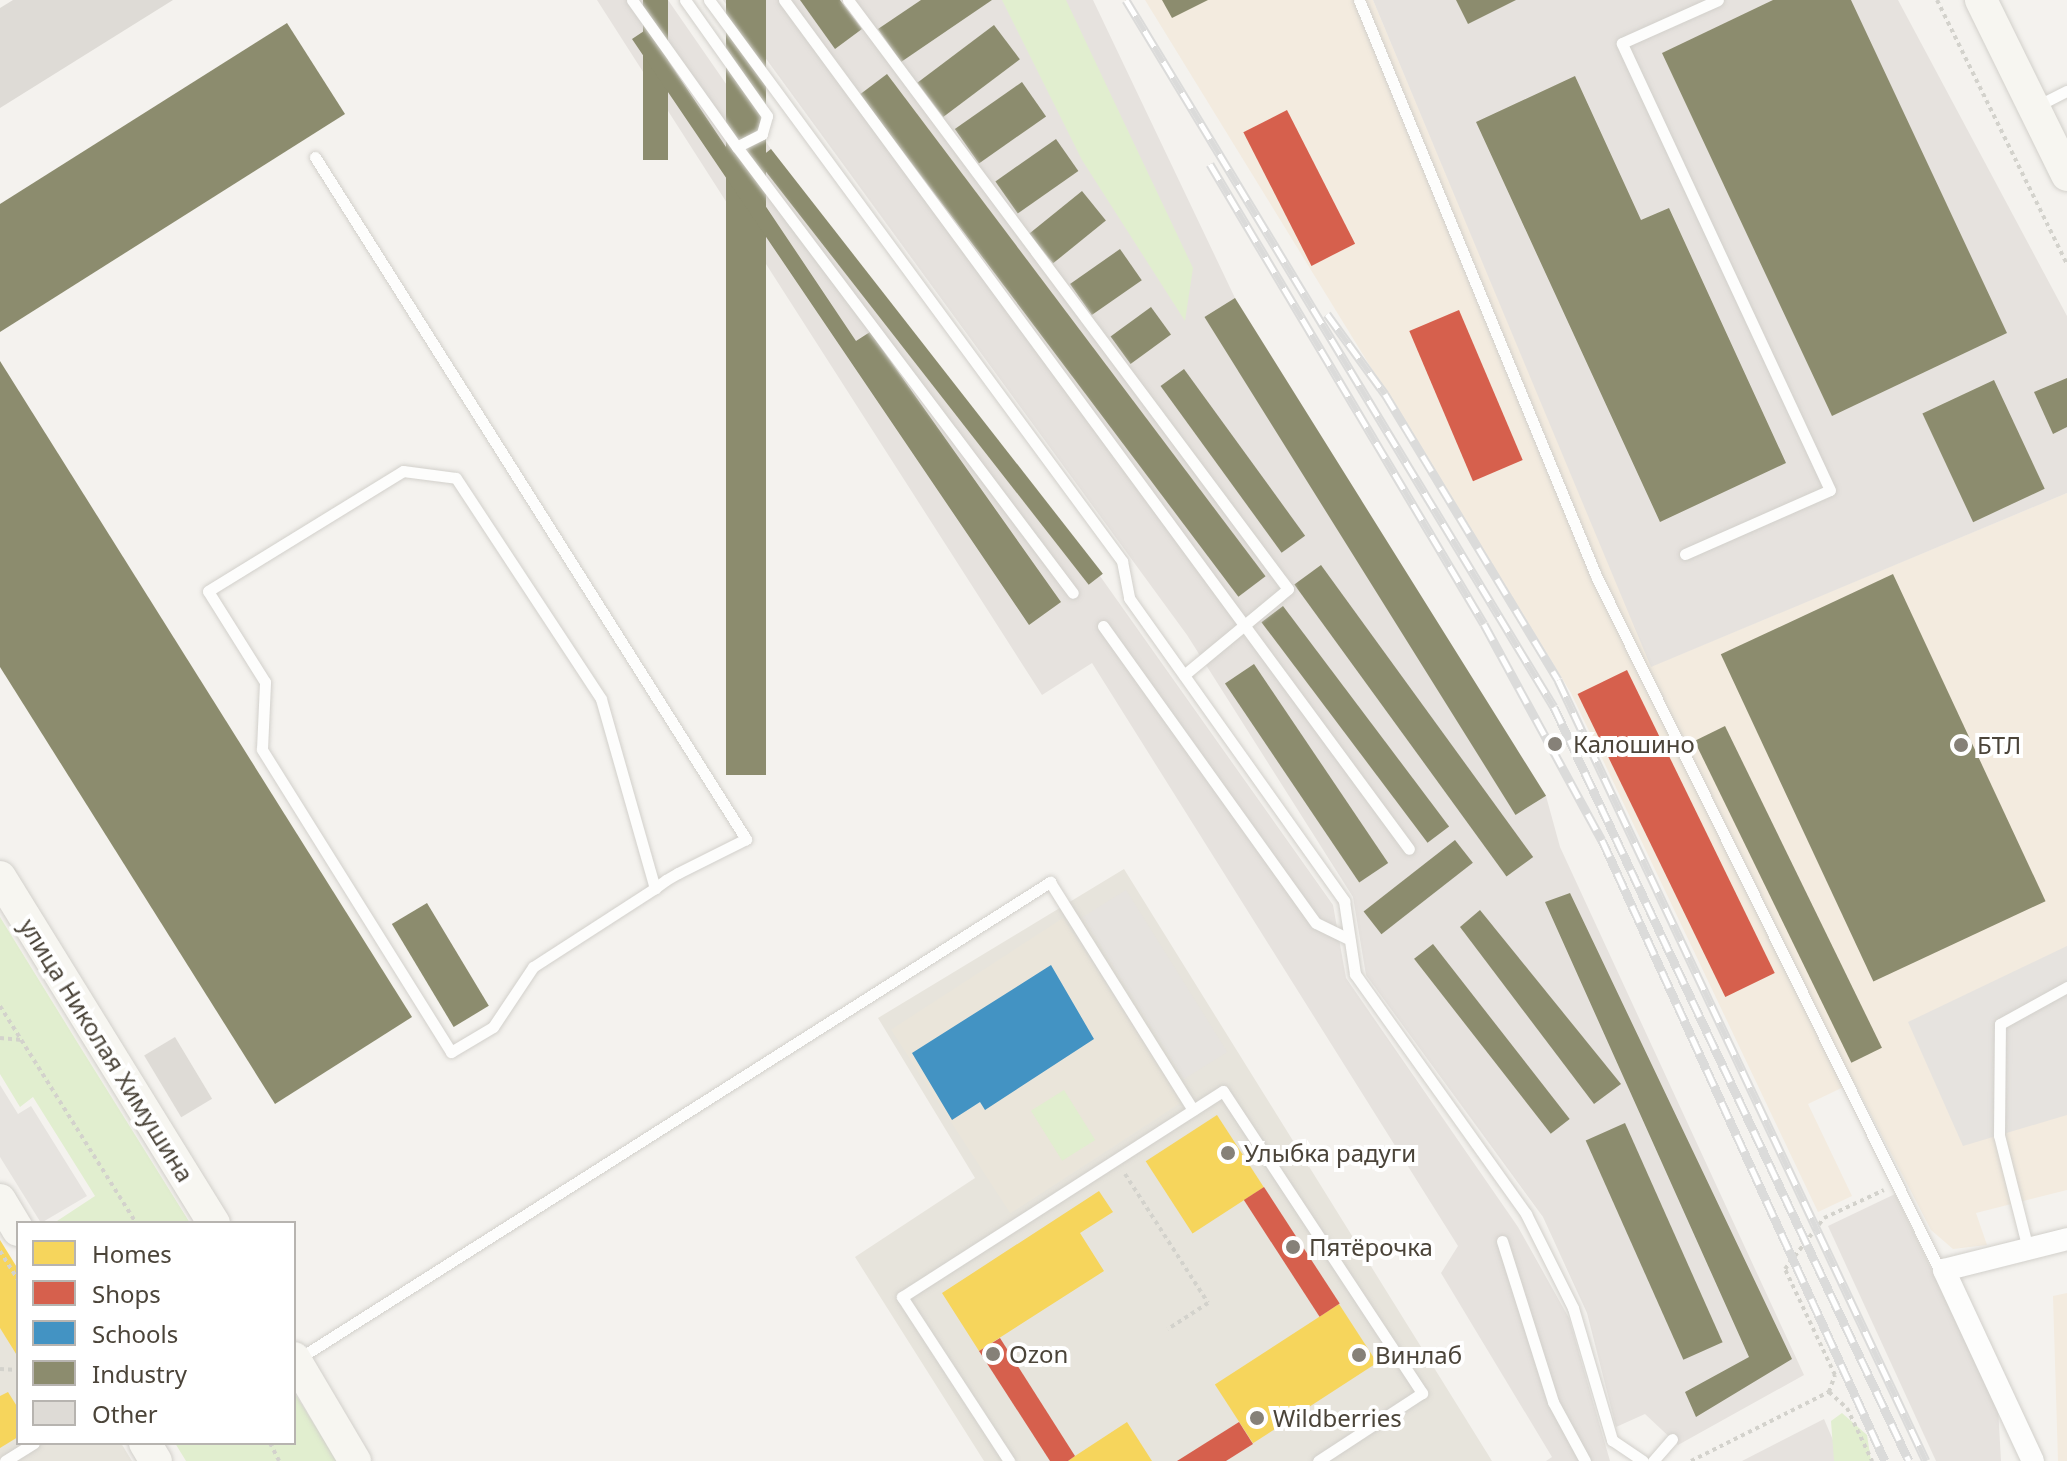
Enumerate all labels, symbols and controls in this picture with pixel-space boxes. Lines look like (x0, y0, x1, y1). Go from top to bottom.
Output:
place label: Калошино (1573, 730, 1695, 758)
place label: БТЛ (1977, 731, 2021, 759)
marker: Калошино (1544, 733, 1566, 755)
marker: БТЛ (1952, 736, 1970, 754)
street label: улица Николая Химушина (14, 913, 200, 1187)
place label: Улыбка радуги (1244, 1139, 1416, 1167)
marker: Улыбка радуги (1219, 1144, 1237, 1162)
legend (16, 1221, 296, 1445)
place label: Пятёрочка (1309, 1233, 1433, 1261)
text: Homes (92, 1237, 172, 1270)
marker: Пятёрочка (1284, 1238, 1302, 1256)
text: Shops (92, 1277, 161, 1310)
text: Schools (92, 1317, 178, 1350)
place label: Ozon (1009, 1340, 1068, 1368)
place label: Винлаб (1375, 1341, 1462, 1369)
marker: Ozon (984, 1345, 1002, 1363)
marker: Винлаб (1350, 1346, 1368, 1364)
text: Industry (92, 1357, 187, 1390)
text: Other (92, 1397, 158, 1430)
place label: Wildberries (1273, 1404, 1402, 1432)
marker: Wildberries (1248, 1409, 1266, 1427)

